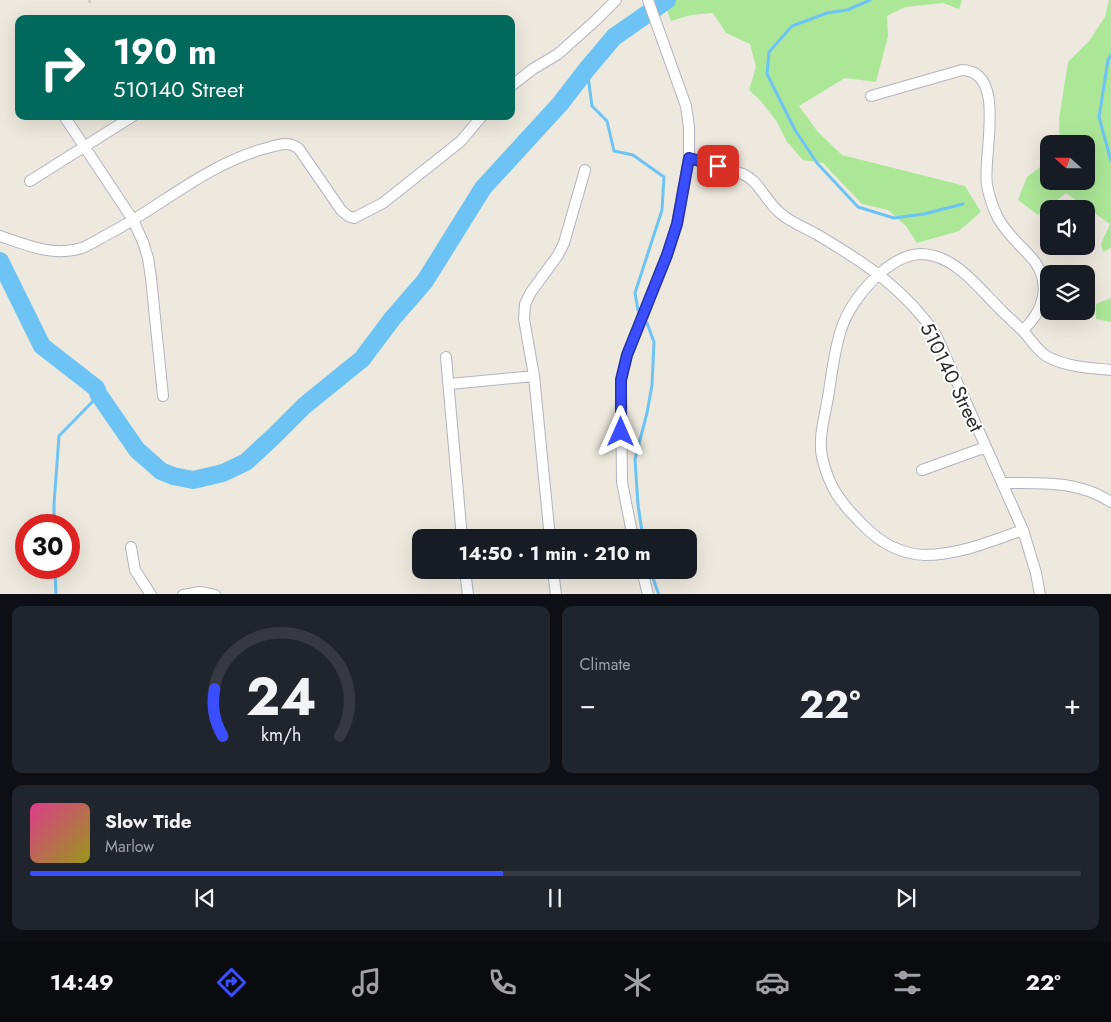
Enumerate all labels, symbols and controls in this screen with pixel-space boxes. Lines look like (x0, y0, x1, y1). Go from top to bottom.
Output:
text: 190 m (113, 27, 217, 77)
icon: right (30, 35, 95, 100)
text: 510140 Street (113, 73, 244, 105)
north arrow (1040, 135, 1095, 190)
map controls (1040, 135, 1095, 320)
pin (697, 145, 739, 187)
icon: arrive (704, 152, 732, 180)
button: sound (1040, 200, 1095, 255)
button: layers (1040, 265, 1095, 320)
street label: 510140 Street (913, 318, 991, 437)
position arrow (594, 405, 646, 457)
speed limit sign: 30 (15, 514, 80, 579)
text: 14:50 · 1 min · 210 m (458, 540, 651, 567)
text: Climate (580, 653, 631, 676)
text: 24 (246, 659, 316, 735)
text: 22° (799, 677, 860, 732)
text: − (580, 684, 596, 725)
text: + (1064, 684, 1081, 725)
text: km/h (261, 722, 301, 748)
text: Slow Tide (105, 808, 192, 835)
text: Marlow (105, 835, 154, 858)
icon: previous (191, 884, 219, 912)
icon: pause (541, 884, 569, 912)
icon: next (892, 884, 920, 912)
icon: directions (214, 965, 249, 1000)
icon: music (349, 965, 384, 1000)
icon: phone (485, 965, 520, 1000)
icon: climate (620, 965, 655, 1000)
icon: car (755, 965, 790, 1000)
icon: filters (890, 965, 925, 1000)
text: 14:49 (50, 966, 114, 998)
text: 22° (1025, 966, 1061, 998)

